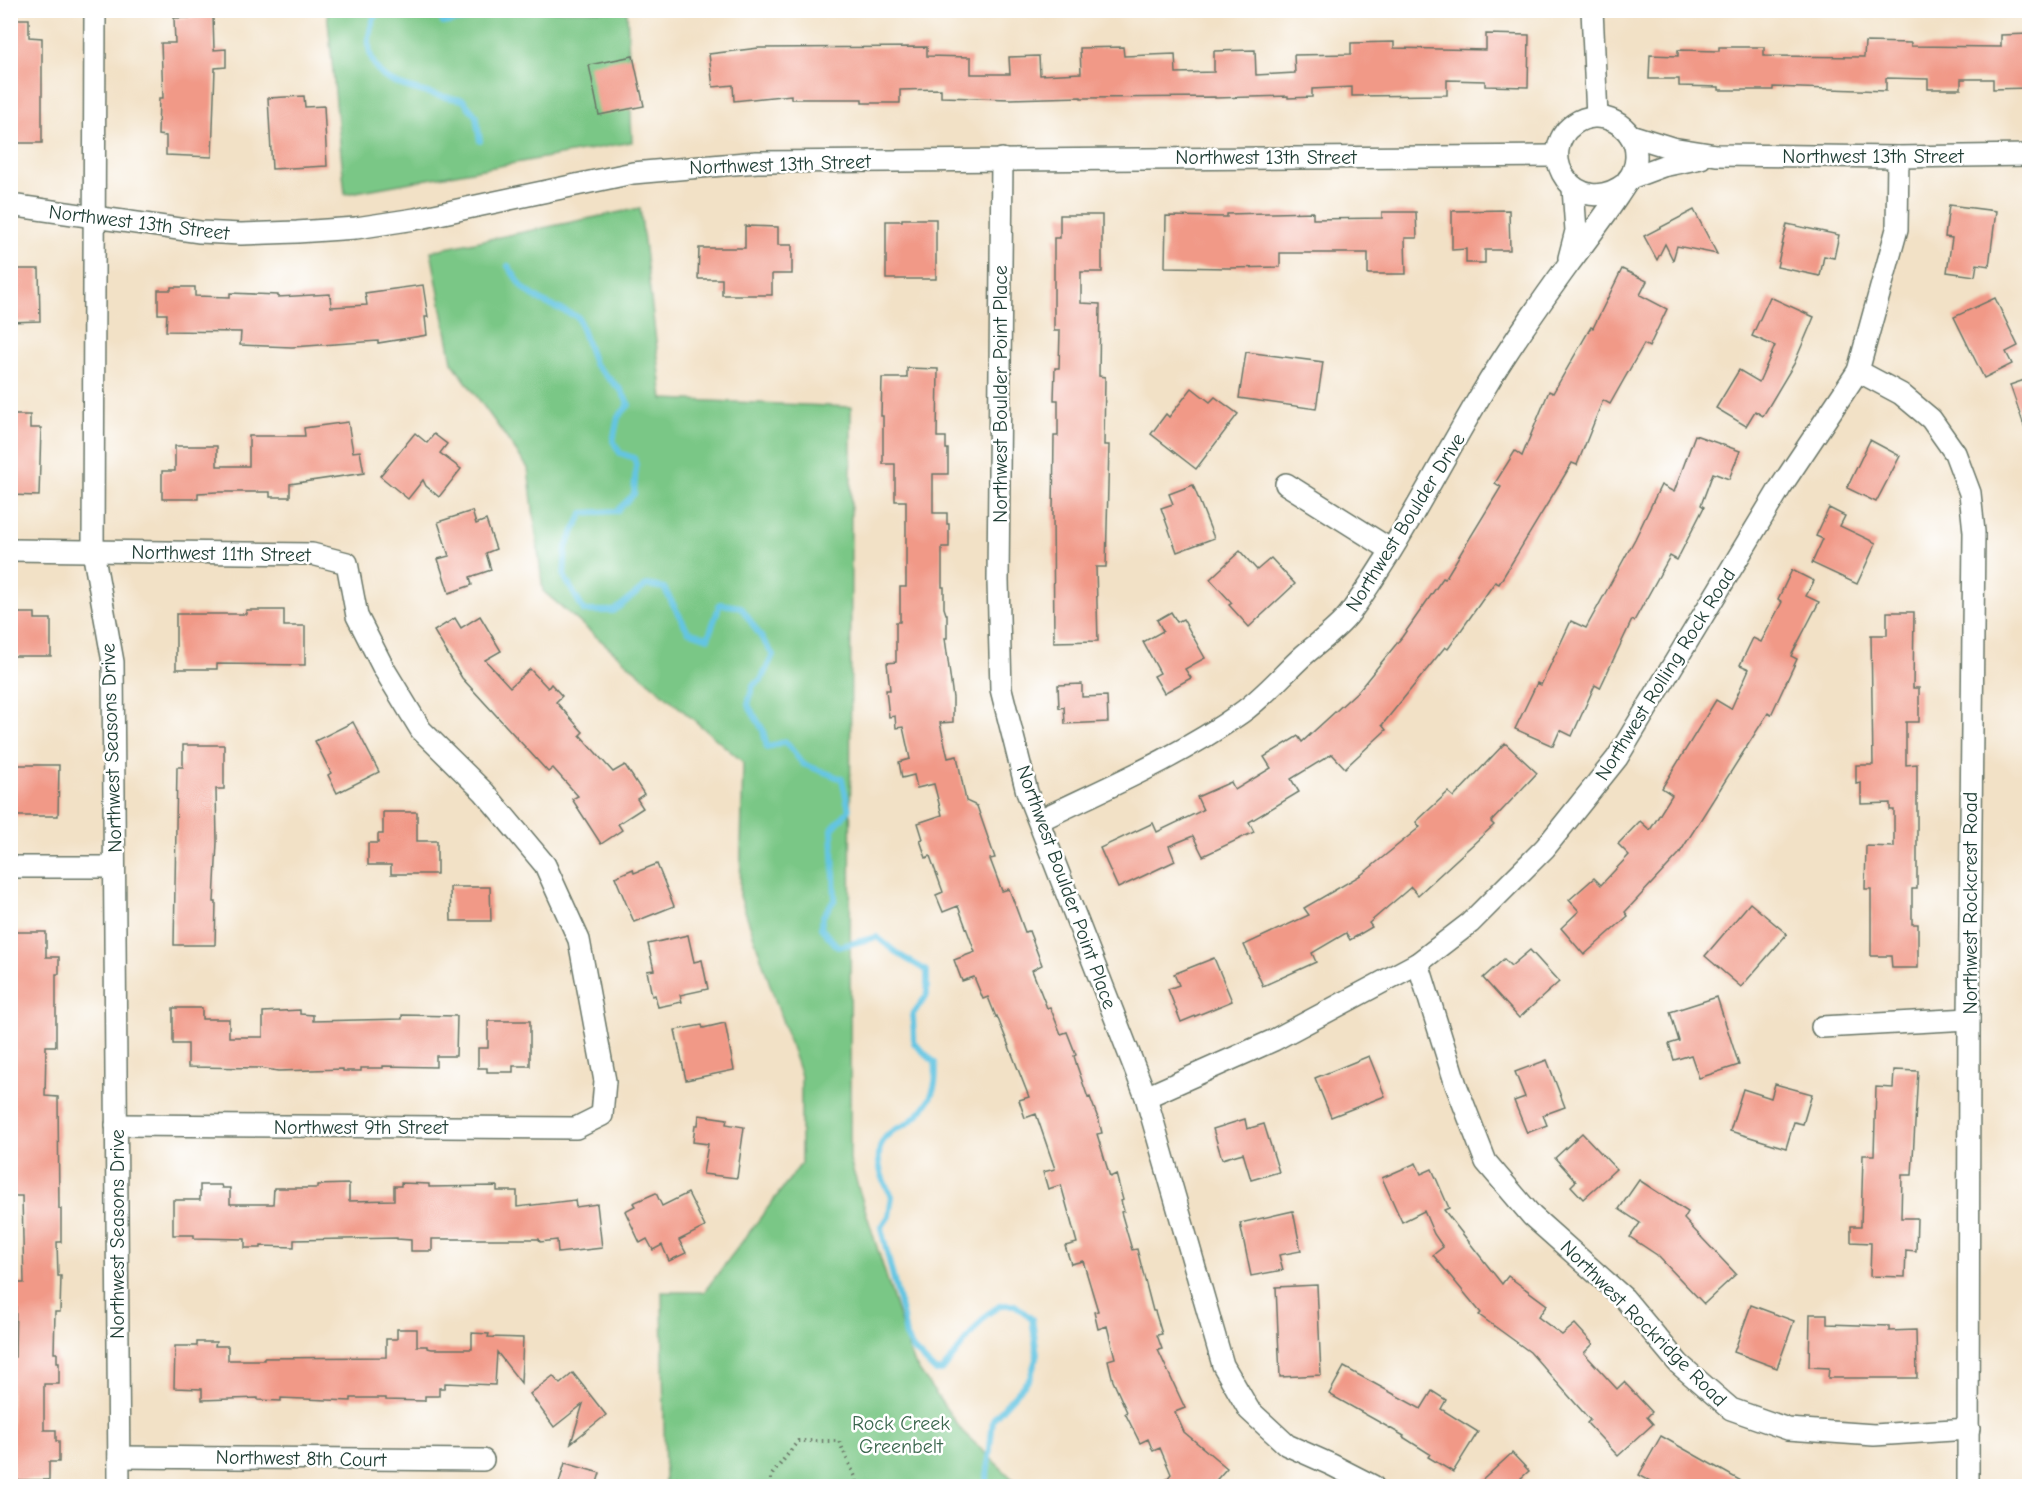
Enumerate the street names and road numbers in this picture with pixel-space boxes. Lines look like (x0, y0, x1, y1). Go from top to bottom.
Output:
street label: Northwest 13th Street (1782, 145, 1965, 168)
street label: Northwest 13th Street (1175, 146, 1358, 169)
street label: Northwest 13th Street (689, 150, 872, 179)
street label: Northwest 13th Street (47, 200, 232, 245)
street label: Northwest Boulder Point Place (989, 265, 1012, 523)
street label: Northwest Boulder Drive (1341, 429, 1470, 616)
street label: Northwest 11th Street (131, 540, 312, 567)
street label: Northwest Rolling Rock Road (1591, 564, 1740, 785)
street label: Northwest Seasons Drive (96, 643, 127, 853)
street label: Northwest Boulder Point Place (1012, 762, 1121, 1012)
street label: Northwest Rockcrest Road (1959, 792, 1982, 1014)
street label: Northwest 9th Street (274, 1116, 449, 1139)
street label: Northwest Seasons Drive (106, 1129, 129, 1339)
street label: Northwest Rockridge Road (1556, 1235, 1732, 1411)
street label: Northwest 8th Court (215, 1446, 388, 1472)

